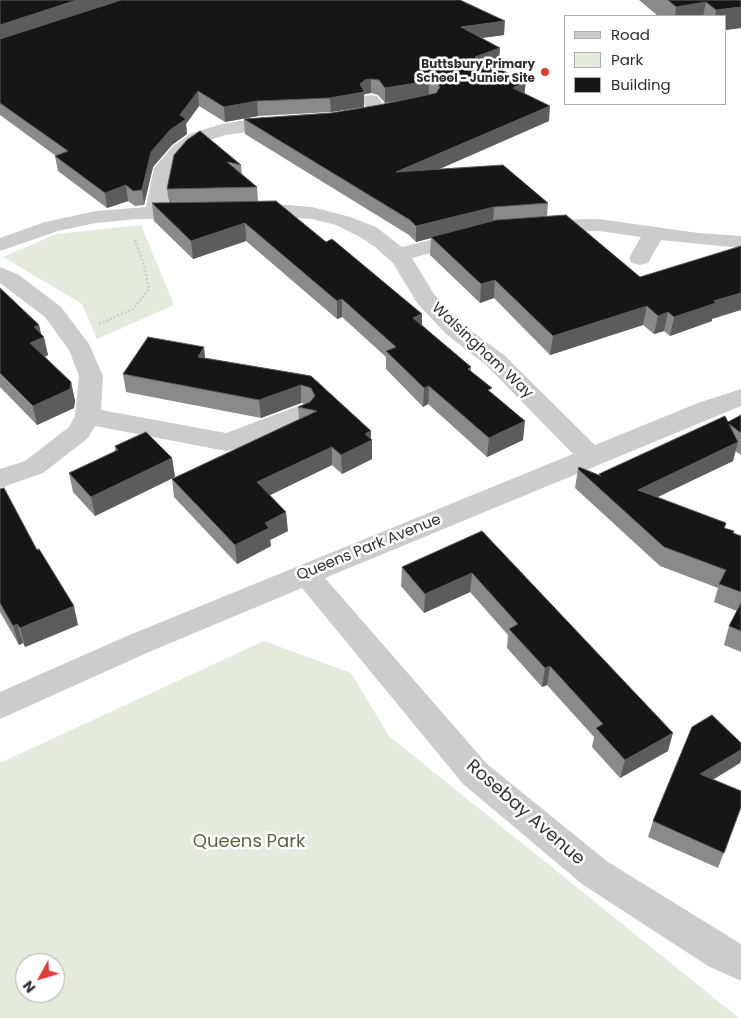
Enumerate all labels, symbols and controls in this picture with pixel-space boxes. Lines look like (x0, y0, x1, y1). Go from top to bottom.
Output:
legend (564, 15, 726, 105)
text: Road (611, 24, 650, 45)
text: Park (611, 49, 643, 70)
place label: Buttsbury Primary School - Junior Site (416, 58, 535, 86)
marker: Buttsbury Primary School - Junior Site (539, 66, 551, 78)
text: Building (611, 74, 671, 95)
street label: Walsingham Way (428, 299, 536, 403)
street label: Queens Park Avenue (294, 511, 444, 585)
street label: Rosebay Avenue (461, 756, 589, 870)
park label: Queens Park (193, 831, 305, 853)
north arrow (15, 953, 65, 1003)
text: N (18, 976, 40, 997)

